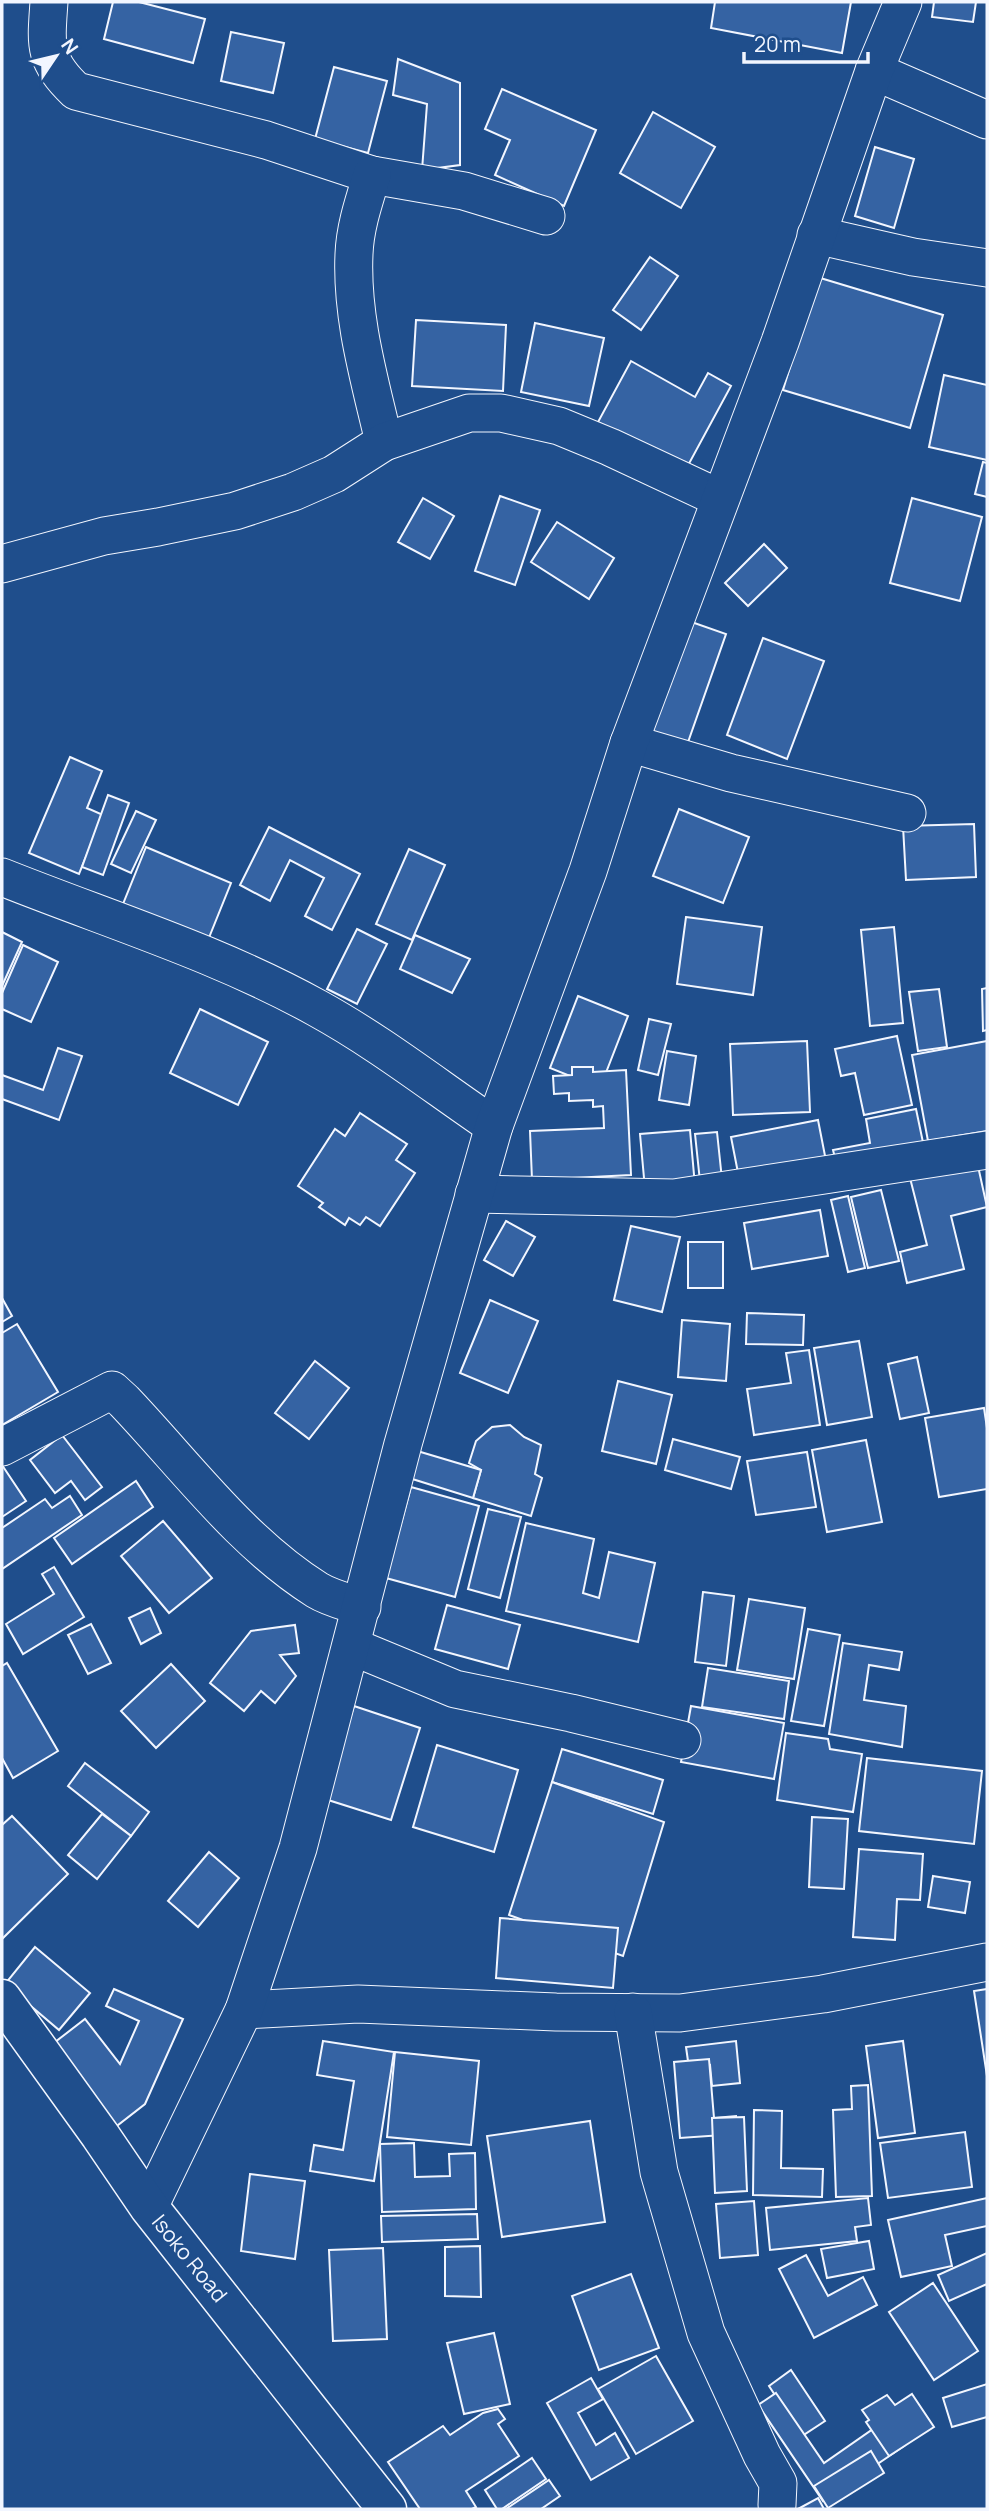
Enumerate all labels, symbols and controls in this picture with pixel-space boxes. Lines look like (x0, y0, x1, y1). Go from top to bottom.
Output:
north arrow (21, 21, 91, 91)
scale bar (744, 21, 868, 65)
text: 20 m (754, 30, 801, 58)
text: N (55, 33, 84, 59)
street label: Isoko Road (146, 2208, 234, 2308)

